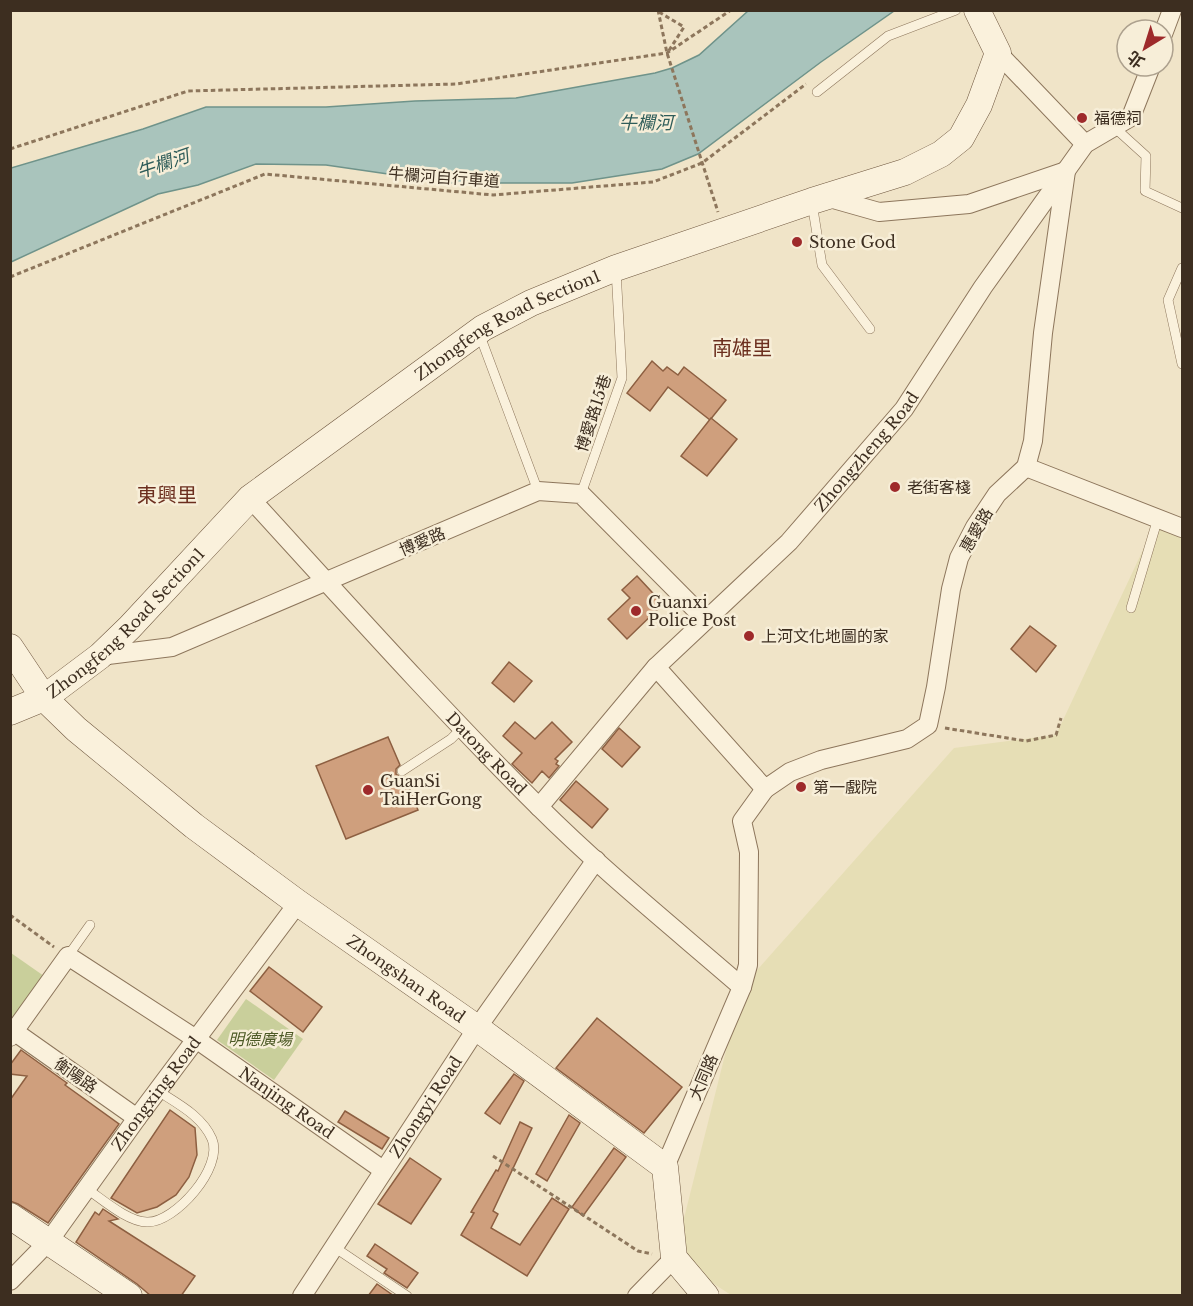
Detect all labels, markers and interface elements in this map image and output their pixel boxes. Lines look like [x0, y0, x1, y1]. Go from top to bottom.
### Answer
north arrow [1115, 18, 1175, 78]
text: 北 [1123, 47, 1148, 73]
place label: 福德祠 [1094, 108, 1142, 128]
marker: 福德祠 [1075, 111, 1089, 125]
water label: 牛欄河 [619, 112, 676, 134]
water label: 牛欄河 [134, 144, 195, 183]
street label: 牛欄河自行車道 [387, 163, 501, 191]
place label: Stone God [809, 232, 896, 252]
marker: Stone God [790, 235, 804, 249]
street label: Zhongfeng Road Section1 [411, 266, 603, 385]
district label: 南雄里 [712, 336, 772, 360]
street label: 博愛路15巷 [571, 372, 615, 454]
street label: Zhongzheng Road [810, 388, 923, 516]
place label: 老街客棧 [907, 477, 971, 497]
marker: 老街客棧 [888, 480, 902, 494]
district label: 東興里 [137, 483, 197, 507]
street label: 惠愛路 [955, 504, 997, 556]
street label: 博愛路 [396, 522, 448, 560]
street label: Zhongfeng Road Section1 [43, 543, 209, 702]
place label: Guanxi Police Post [648, 592, 736, 630]
marker: Guanxi Police Post [629, 604, 643, 618]
place label: 上河文化地圖的家 [761, 626, 889, 646]
marker: 上河文化地圖的家 [742, 629, 756, 643]
street label: Datong Road [442, 708, 531, 799]
place label: GuanSi TaiHerGong [380, 771, 482, 809]
place label: 第一戲院 [813, 777, 877, 797]
marker: 第一戲院 [794, 780, 808, 794]
marker: GuanSi TaiHerGong [361, 783, 375, 797]
street label: Zhongshan Road [343, 930, 469, 1027]
park label: 明德廣場 [228, 1029, 294, 1049]
street label: Zhongxing Road [107, 1032, 205, 1155]
street label: 大同路 [684, 1051, 722, 1103]
street label: Zhongyi Road [385, 1052, 466, 1161]
street label: 衡陽路 [51, 1053, 101, 1097]
street label: Nanjing Road [235, 1062, 338, 1143]

